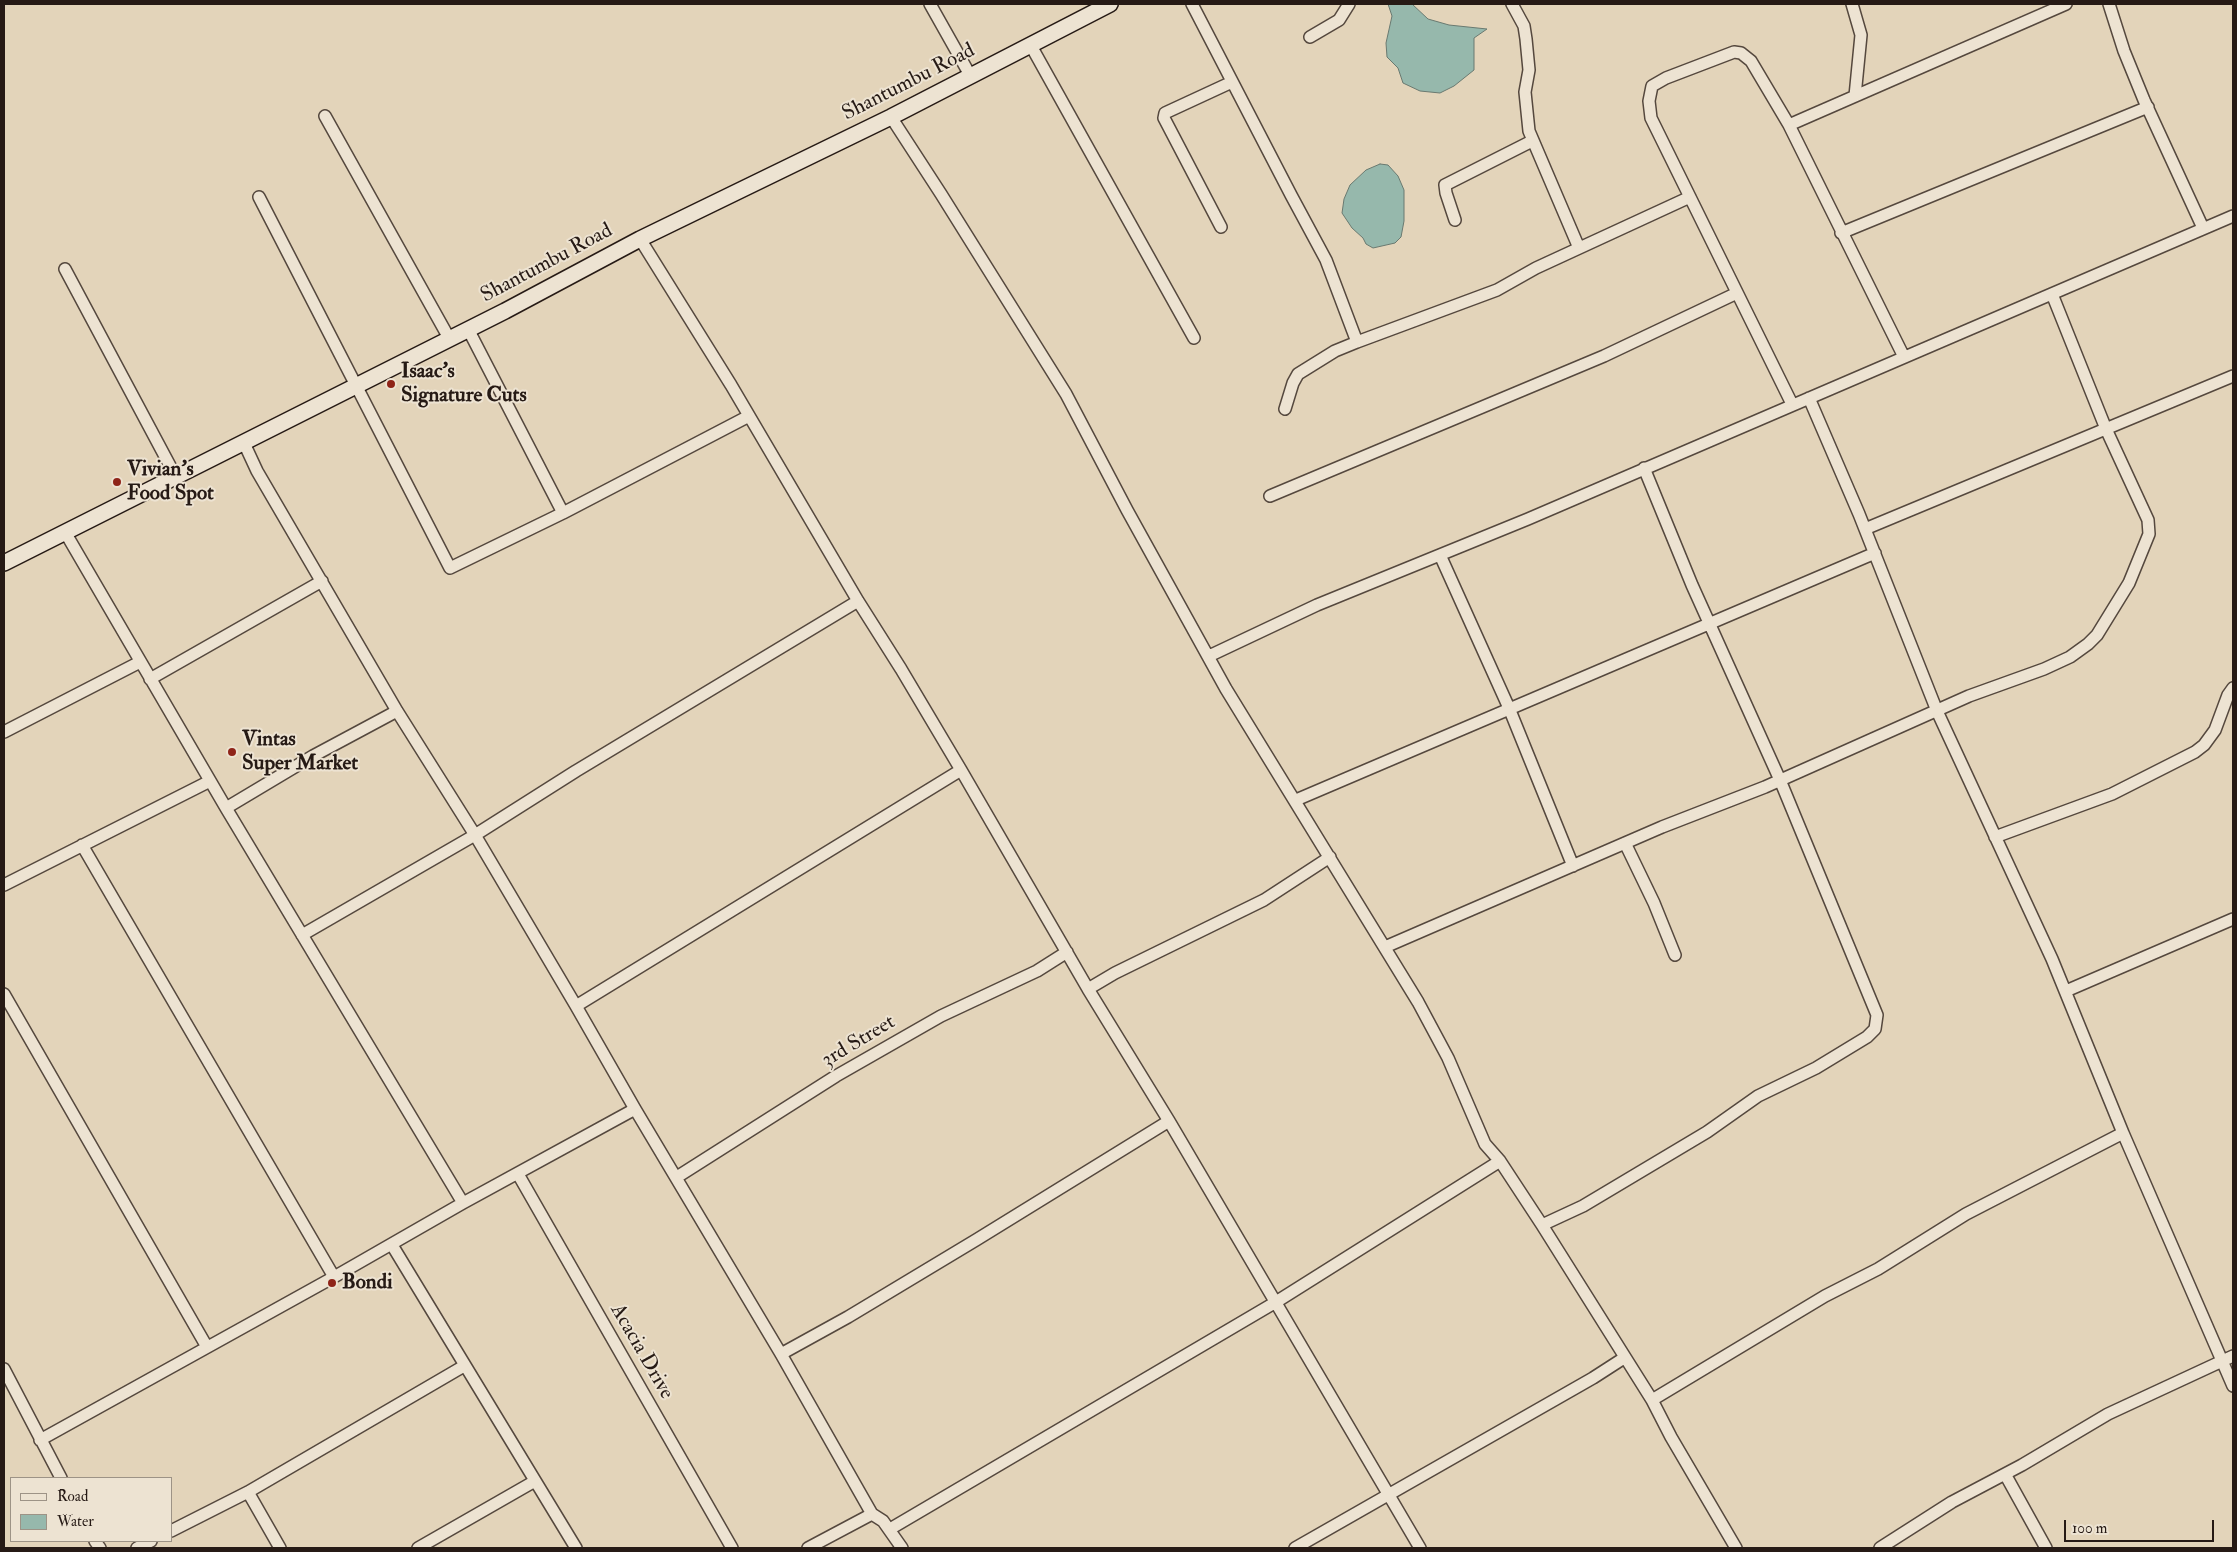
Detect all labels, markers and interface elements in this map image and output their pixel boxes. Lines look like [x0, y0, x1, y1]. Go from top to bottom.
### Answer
street label: Shantumbu Road [839, 39, 979, 127]
street label: Shantumbu Road [477, 219, 617, 309]
place label: Isaac's Signature Cuts [401, 359, 527, 409]
marker: Isaac's Signature Cuts [385, 378, 397, 390]
place label: Vivian’s Food Spot [127, 457, 214, 507]
marker: Vivian’s Food Spot [111, 476, 123, 488]
place label: Vintas Super Market [242, 727, 358, 777]
marker: Vintas Super Market [226, 746, 238, 758]
street label: 3rd Street [818, 1010, 900, 1074]
place label: Bondi [342, 1270, 393, 1296]
marker: Bondi [326, 1277, 338, 1289]
street label: Acacia Drive [604, 1300, 678, 1404]
legend [10, 1477, 172, 1542]
text: Road [57, 1487, 88, 1506]
scale bar [2067, 1510, 2217, 1542]
text: Water [57, 1512, 94, 1531]
text: 100 m [2072, 1519, 2107, 1538]

